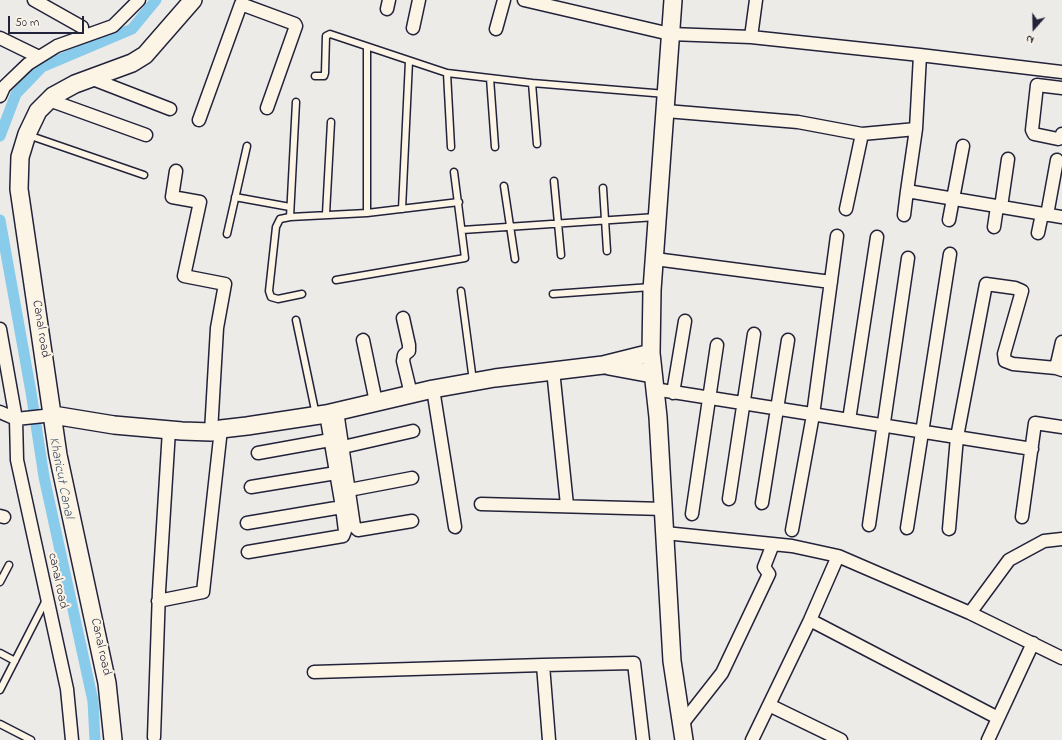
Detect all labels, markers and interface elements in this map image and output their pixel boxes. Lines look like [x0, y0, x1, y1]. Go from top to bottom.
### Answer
scale bar [10, 8, 86, 34]
north arrow [1014, 8, 1054, 48]
text: 50 m [15, 14, 39, 32]
text: N [1024, 30, 1036, 48]
street label: Canal road [28, 299, 52, 359]
water label: Kharicut Canal [44, 436, 76, 520]
street label: canal road [43, 552, 71, 610]
street label: Canal road [86, 617, 114, 677]

